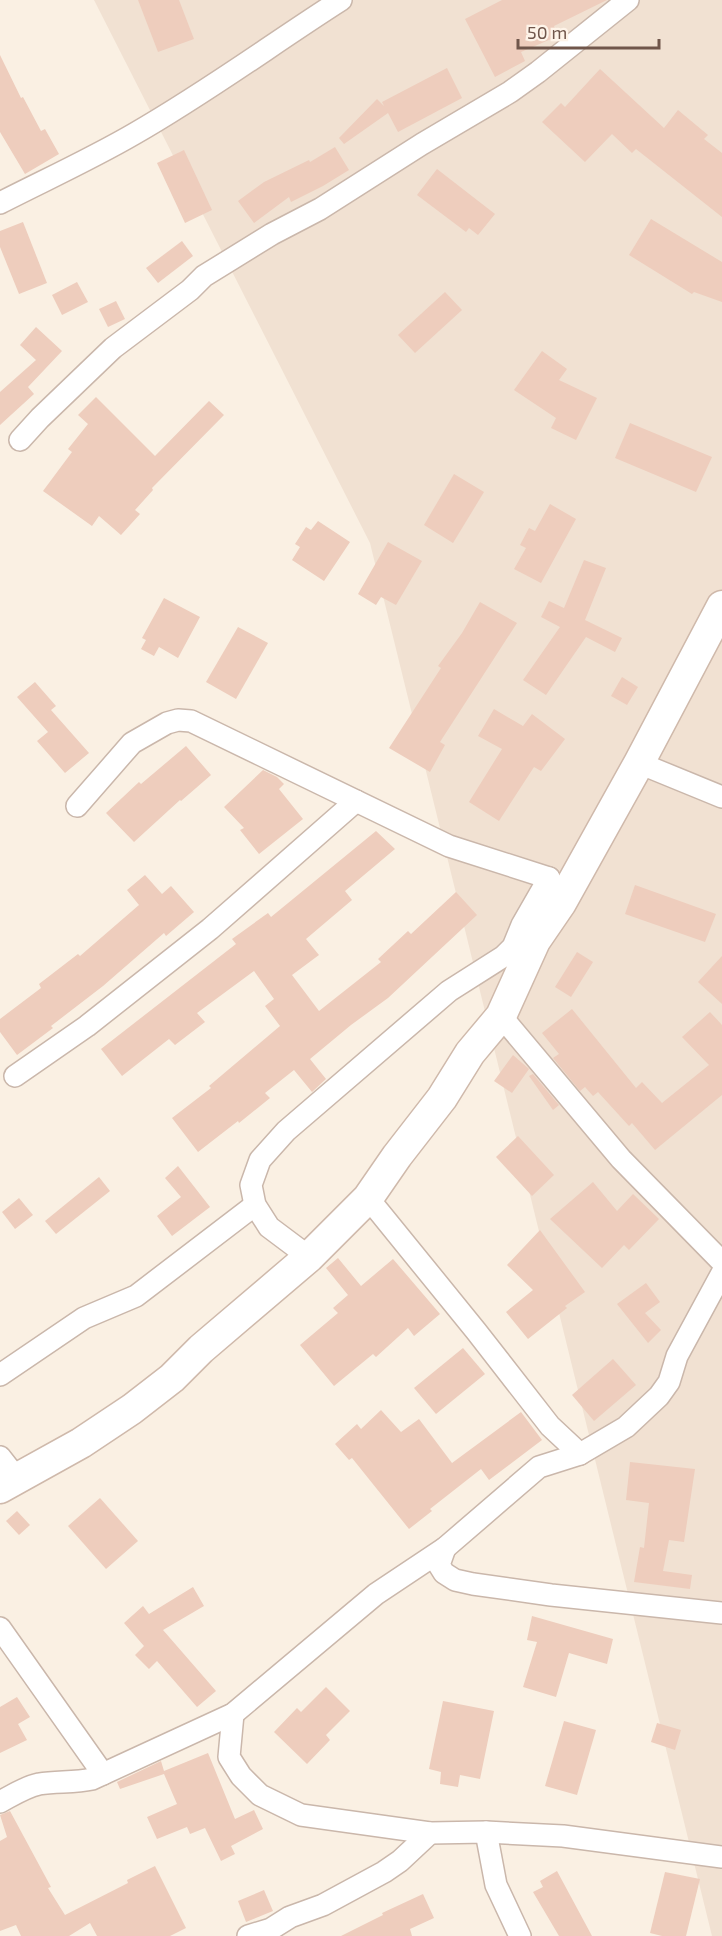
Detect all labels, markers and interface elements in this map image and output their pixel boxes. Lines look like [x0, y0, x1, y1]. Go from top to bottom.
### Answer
scale bar [518, 12, 659, 50]
text: 50 m [527, 21, 567, 43]

